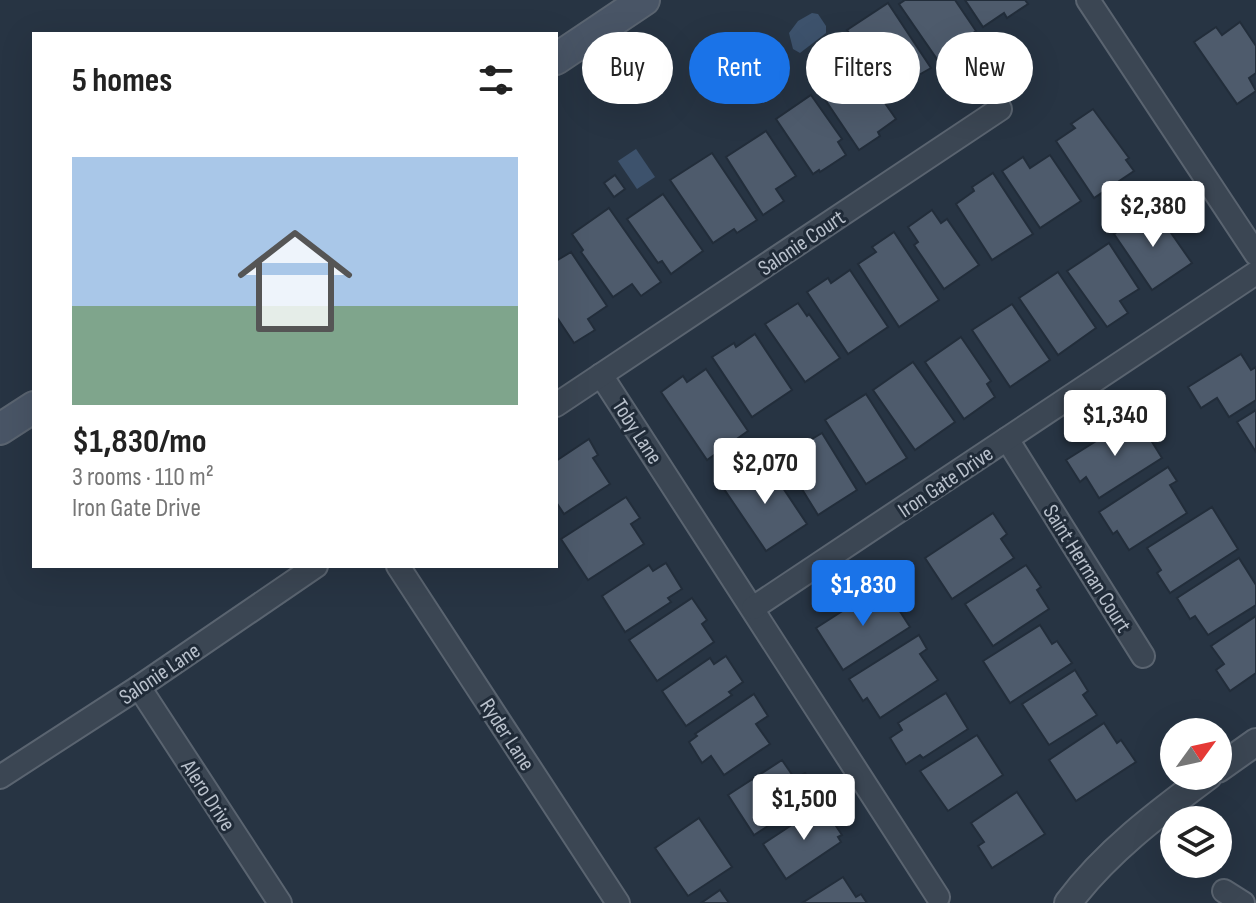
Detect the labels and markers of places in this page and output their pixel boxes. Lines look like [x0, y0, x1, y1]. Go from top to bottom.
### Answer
pin: $2,380 [1088, 181, 1218, 249]
pin: $1,340 [1050, 390, 1180, 458]
pin: $2,070 [700, 438, 830, 506]
pin: $1,830 [798, 560, 928, 628]
pin: $1,500 [739, 774, 869, 842]

